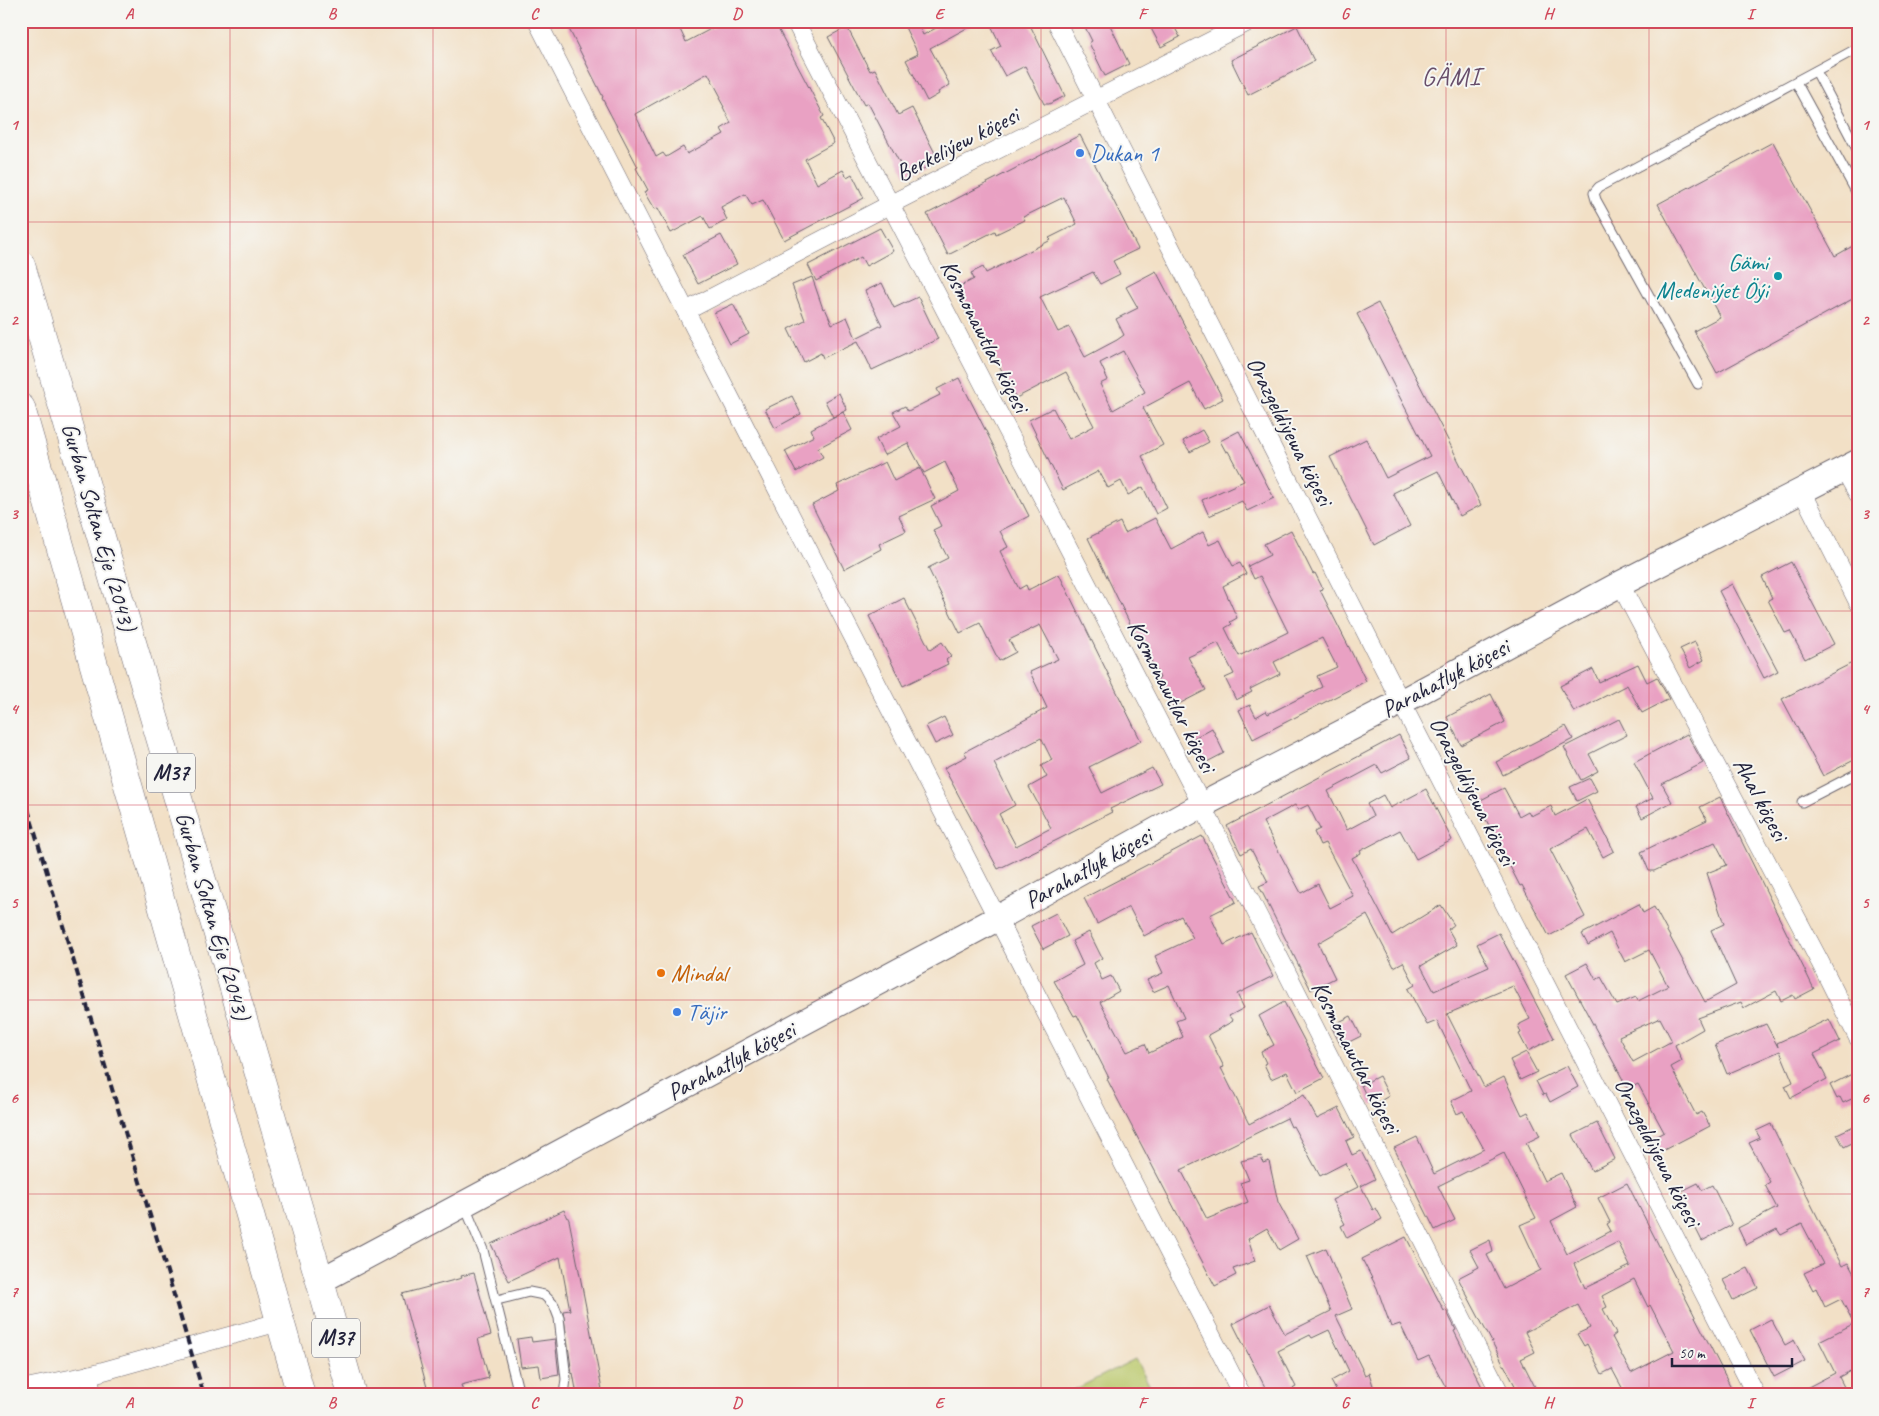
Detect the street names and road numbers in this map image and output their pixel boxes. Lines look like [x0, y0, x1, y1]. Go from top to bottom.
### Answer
street label: Berkeliýew köçesi [890, 99, 1026, 188]
street label: Kosmonawtlar köçesi [934, 255, 1037, 419]
street label: Orazgeldiýewa köçesi [1240, 352, 1341, 513]
street label: Gurban Soltan Eje (2043) [55, 419, 143, 636]
street label: Kosmonawtlar köçesi [1121, 615, 1224, 779]
street label: Parahatlyk köçesi [1376, 631, 1516, 724]
street label: Orazgeldiýewa köçesi [1423, 712, 1524, 873]
street label: Ahal köçesi [1727, 752, 1796, 848]
road number: M37 [147, 754, 195, 792]
street label: Gurban Soltan Eje (2043) [169, 808, 257, 1025]
street label: Parahatlyk köçesi [1019, 820, 1159, 915]
street label: Kosmonawtlar köçesi [1305, 976, 1408, 1140]
street label: Parahatlyk köçesi [662, 1014, 802, 1107]
street label: Orazgeldiýewa köçesi [1608, 1073, 1709, 1234]
road number: M37 [312, 1319, 360, 1358]

